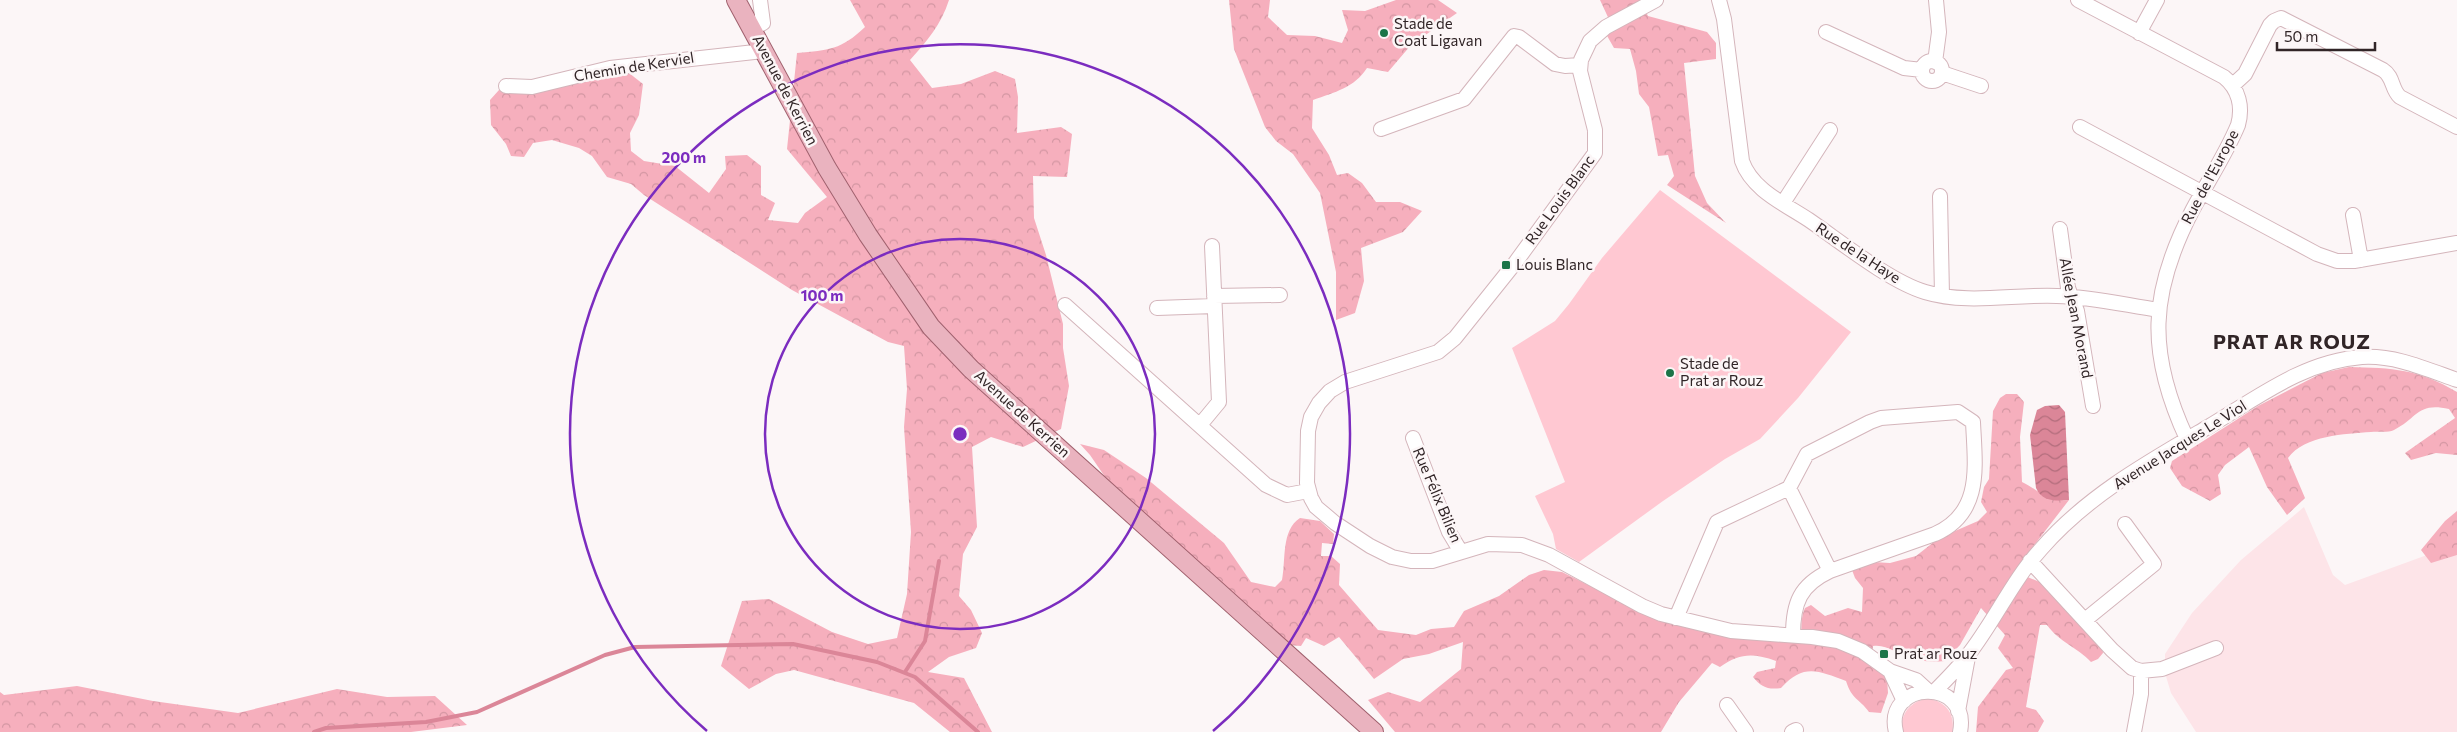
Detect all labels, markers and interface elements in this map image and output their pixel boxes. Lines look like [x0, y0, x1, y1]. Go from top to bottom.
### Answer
place label: Stade de Coat Ligavan [1394, 14, 1482, 49]
scale bar [2277, 20, 2374, 52]
marker: Stade de Coat Ligavan [1378, 27, 1390, 39]
text: 50 m [2284, 27, 2318, 45]
street label: Avenue de Kerrien [749, 31, 822, 148]
street label: Chemin de Kerviel [573, 48, 695, 84]
street label: Rue de l'Europe [2177, 126, 2242, 227]
text: 200 m [662, 148, 706, 166]
street label: Rue Louis Blanc [1521, 151, 1598, 248]
street label: Rue de la Haye [1813, 218, 1904, 286]
place label: Louis Blanc [1516, 255, 1593, 273]
street label: Allée Jean Morand [2056, 256, 2098, 380]
marker: Louis Blanc [1500, 259, 1512, 271]
text: 100 m [801, 286, 843, 304]
district label: PRAT AR ROUZ [2213, 329, 2371, 353]
place label: Stade de Prat ar Rouz [1680, 354, 1763, 389]
street label: Avenue de Kerrien [971, 366, 1074, 461]
marker: Stade de Prat ar Rouz [1664, 367, 1676, 379]
street label: Avenue Jacques Le Viol [2110, 396, 2249, 492]
centre of rings [951, 425, 969, 443]
street label: Rue Félix Bilien [1410, 444, 1466, 545]
place label: Prat ar Rouz [1894, 644, 1977, 662]
marker: Prat ar Rouz [1878, 648, 1890, 660]

